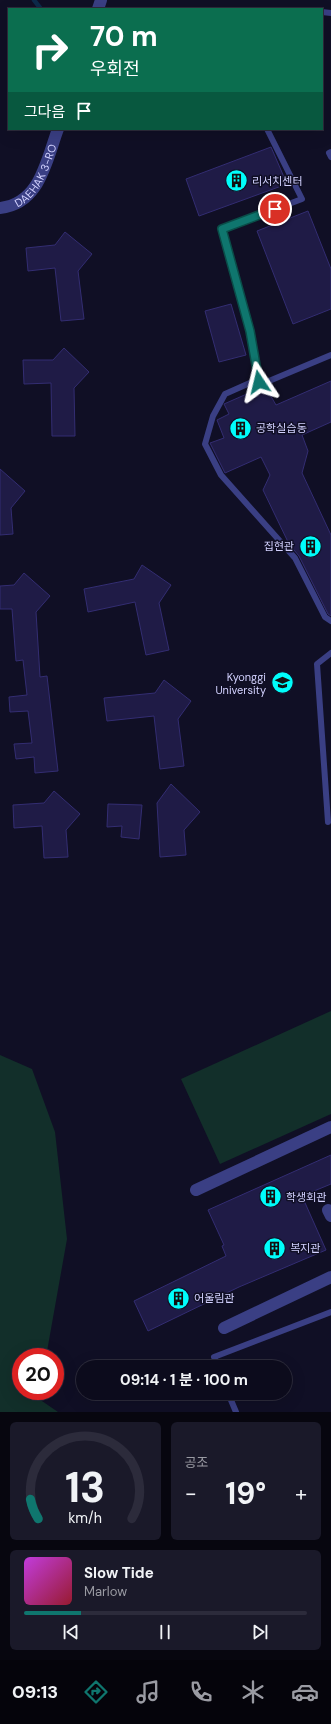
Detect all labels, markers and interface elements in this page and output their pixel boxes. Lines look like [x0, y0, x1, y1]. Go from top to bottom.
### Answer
text: 70 m [90, 18, 158, 55]
icon: right [24, 24, 76, 76]
text: 우회전 [90, 57, 140, 81]
icon: arrive [73, 100, 95, 122]
text: 그다음 [24, 102, 65, 122]
street label: DAEHAK 3-RO [12, 142, 59, 210]
building icon: 리서치센터 [223, 168, 249, 194]
place label: 리서치센터 [252, 174, 303, 188]
pin [258, 192, 292, 226]
icon: arrive [264, 198, 286, 220]
position arrow [238, 361, 280, 403]
building icon: 공학실습동 [228, 415, 254, 441]
place label: 공학실습동 [256, 421, 307, 435]
building icon: 집현관 [297, 533, 323, 559]
place label: 집현관 [264, 539, 294, 553]
place label: Kyonggi University [215, 670, 266, 697]
school or university icon: Kyonggi University [269, 670, 295, 696]
building icon: 학생회관 [257, 1184, 283, 1210]
place label: 학생회관 [286, 1190, 326, 1204]
building icon: 복지관 [261, 1235, 287, 1261]
place label: 복지관 [290, 1241, 320, 1255]
building icon: 어울림관 [165, 1285, 191, 1311]
place label: 어울림관 [194, 1291, 234, 1305]
speed limit sign: 20 [12, 1348, 64, 1400]
text: 09:14 · 1 분 · 100 m [120, 1370, 248, 1390]
text: 공조 [185, 1454, 208, 1471]
text: 13 [65, 1461, 105, 1515]
text: 19° [225, 1474, 266, 1513]
text: − [185, 1479, 197, 1508]
text: + [295, 1479, 307, 1508]
text: km/h [68, 1509, 102, 1527]
text: Slow Tide [84, 1563, 154, 1583]
text: Marlow [84, 1583, 127, 1600]
icon: previous [60, 1621, 82, 1643]
icon: pause [154, 1621, 176, 1643]
icon: next [249, 1621, 271, 1643]
icon: directions [82, 1678, 110, 1706]
icon: music [134, 1678, 162, 1706]
icon: phone [187, 1678, 215, 1706]
icon: climate [239, 1678, 267, 1706]
icon: car [291, 1678, 319, 1706]
text: 09:13 [12, 1680, 58, 1704]

